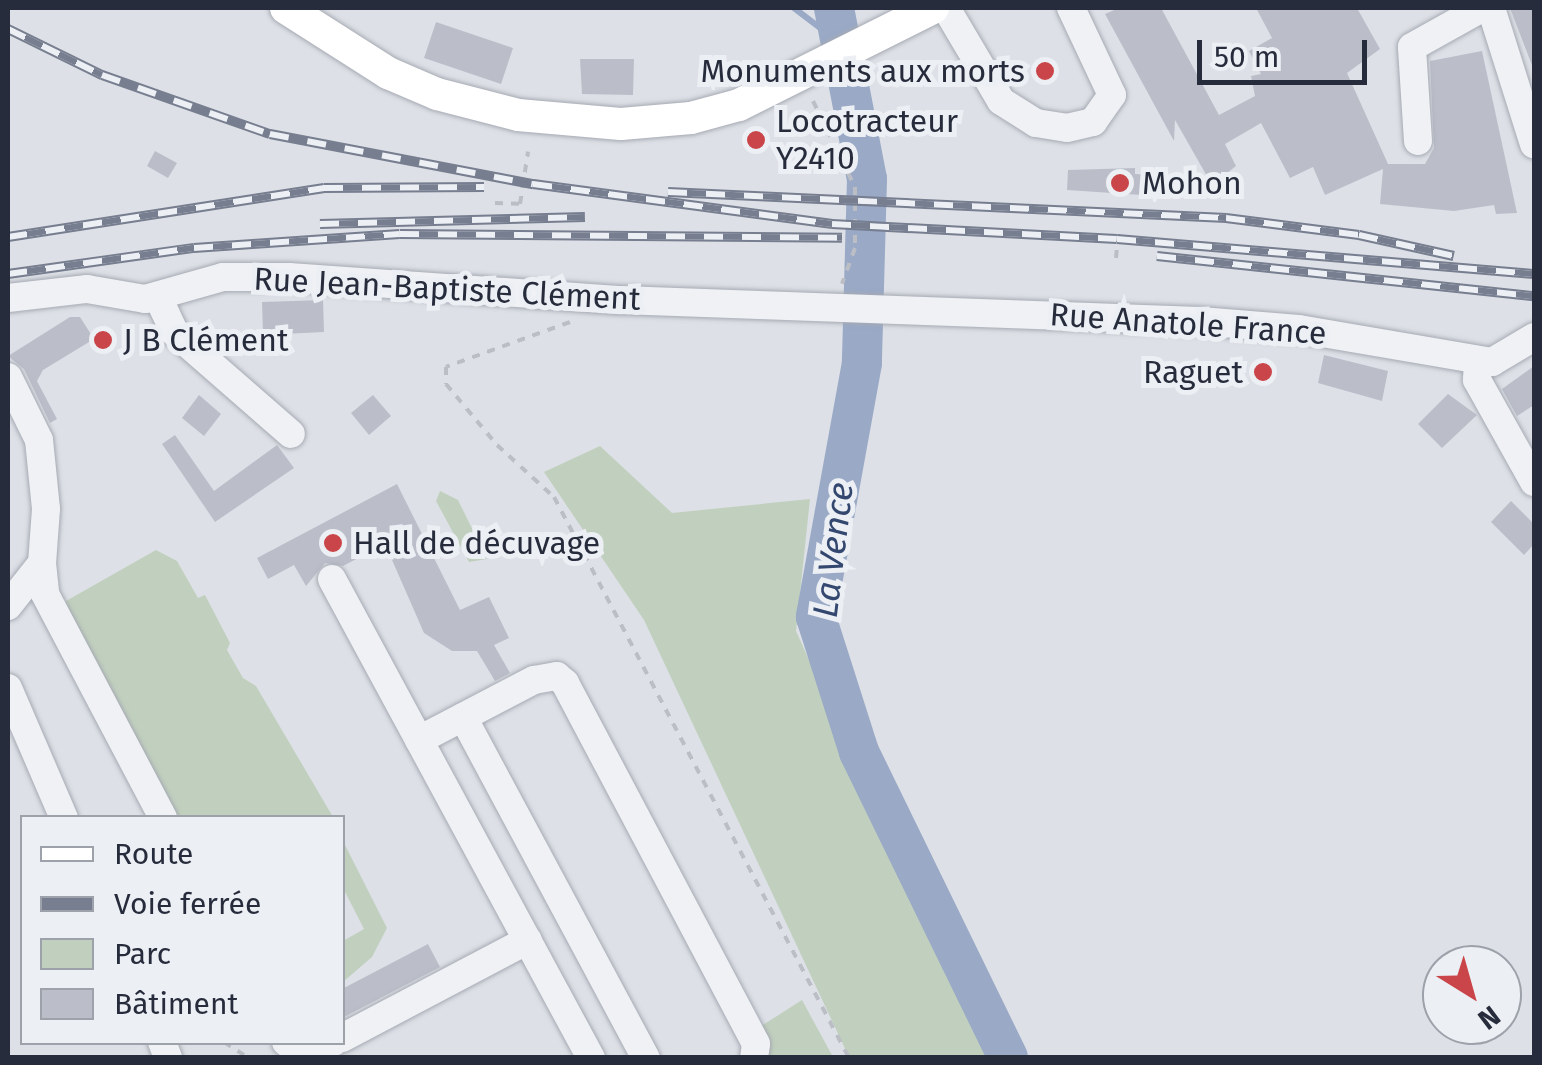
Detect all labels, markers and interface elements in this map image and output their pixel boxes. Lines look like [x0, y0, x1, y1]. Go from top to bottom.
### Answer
scale bar [1202, 20, 1372, 82]
text: 50 m [1214, 39, 1279, 75]
place label: Monuments aux morts [700, 52, 1025, 90]
marker: Monuments aux morts [1034, 60, 1056, 82]
place label: Locotracteur Y2410 [776, 103, 958, 178]
marker: Locotracteur Y2410 [745, 129, 767, 151]
place label: Mohon [1142, 164, 1242, 202]
marker: Mohon [1107, 170, 1133, 196]
street label: Rue Jean-Baptiste Clément [252, 260, 642, 318]
street label: Rue Anatole France [1048, 295, 1328, 353]
place label: J B Clément [123, 321, 289, 359]
marker: J B Clément [92, 329, 114, 351]
place label: Raguet [1143, 353, 1243, 391]
marker: Raguet [1252, 361, 1274, 383]
water label: La Vence [804, 480, 862, 620]
place label: Hall de décuvage [353, 524, 600, 562]
marker: Hall de décuvage [322, 532, 344, 554]
legend [20, 815, 345, 1045]
text: Route [114, 836, 193, 872]
text: Voie ferrée [114, 886, 261, 922]
text: Parc [114, 936, 171, 972]
north arrow [1422, 945, 1522, 1045]
text: Bâtiment [114, 986, 238, 1022]
text: N [1472, 999, 1507, 1037]

